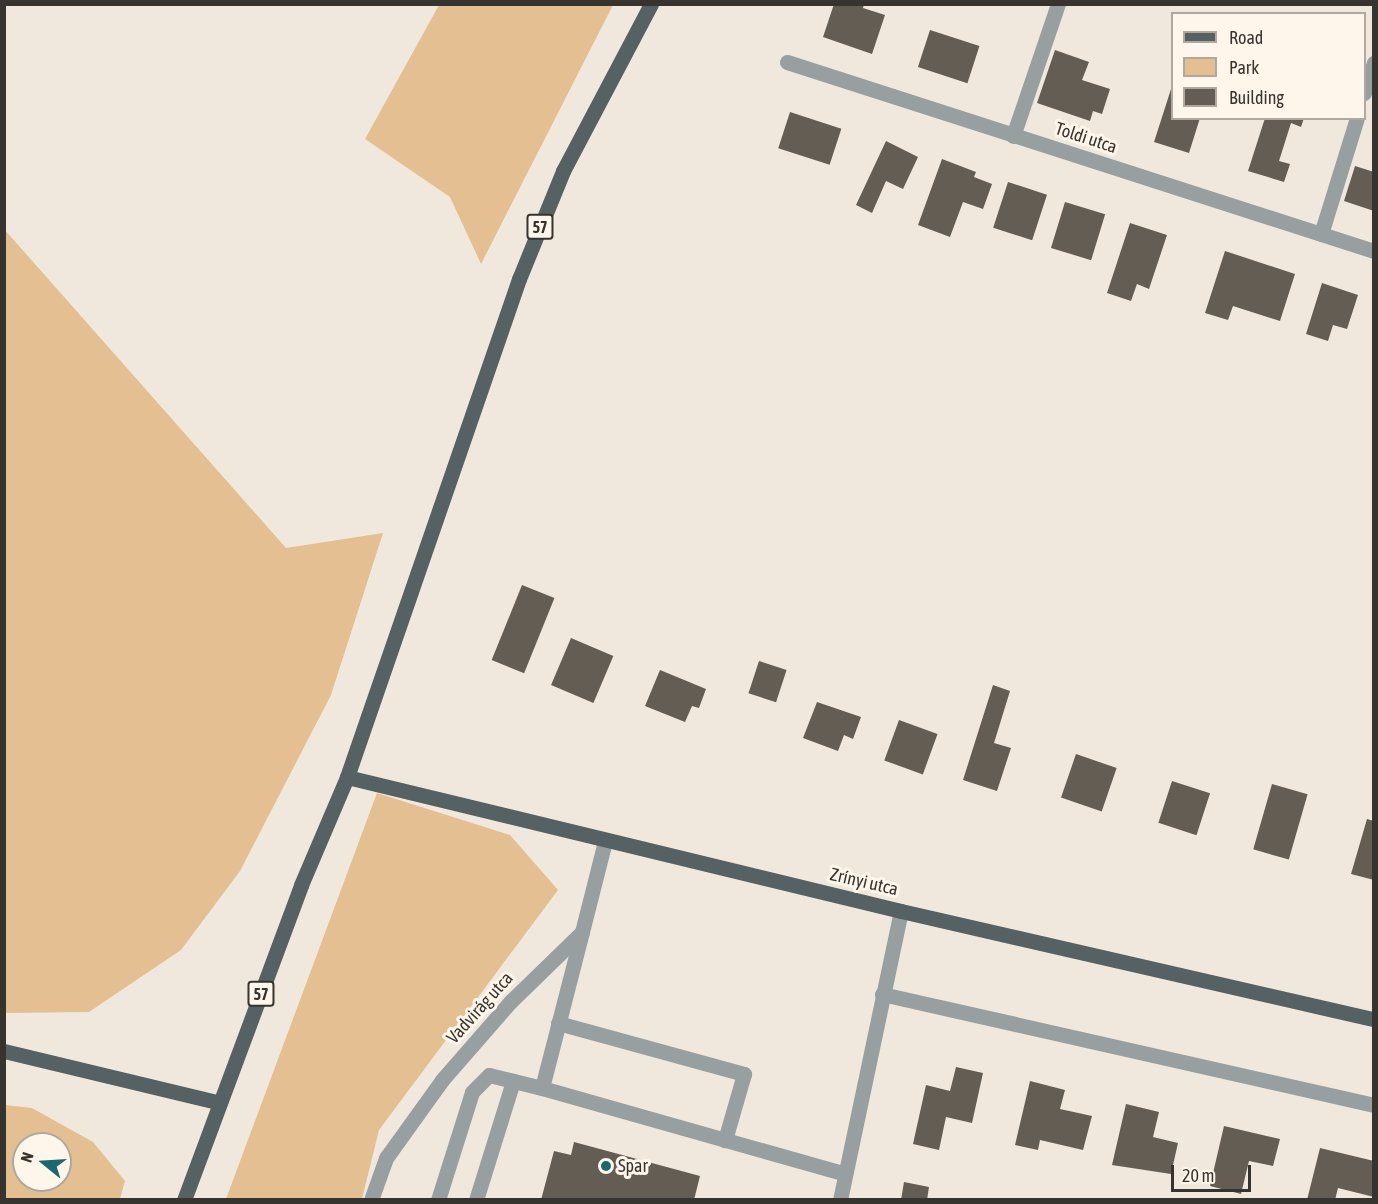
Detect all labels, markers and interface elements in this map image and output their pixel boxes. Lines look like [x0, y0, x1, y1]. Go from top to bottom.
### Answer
legend [1171, 12, 1366, 120]
text: Road [1229, 27, 1263, 48]
text: Park [1229, 57, 1259, 78]
text: Building [1229, 87, 1284, 108]
street label: Toldi utca [1052, 118, 1120, 158]
road number: 57 [525, 214, 555, 240]
street label: Zrínyi utca [828, 864, 900, 900]
street label: Vadvirág utca [442, 968, 518, 1048]
road number: 57 [246, 981, 276, 1007]
north arrow [12, 1132, 72, 1192]
text: N [17, 1150, 37, 1164]
scale bar [1174, 1153, 1254, 1191]
place label: Spar [618, 1155, 648, 1177]
marker: Spar [599, 1159, 613, 1173]
text: 20 m [1182, 1165, 1214, 1186]

